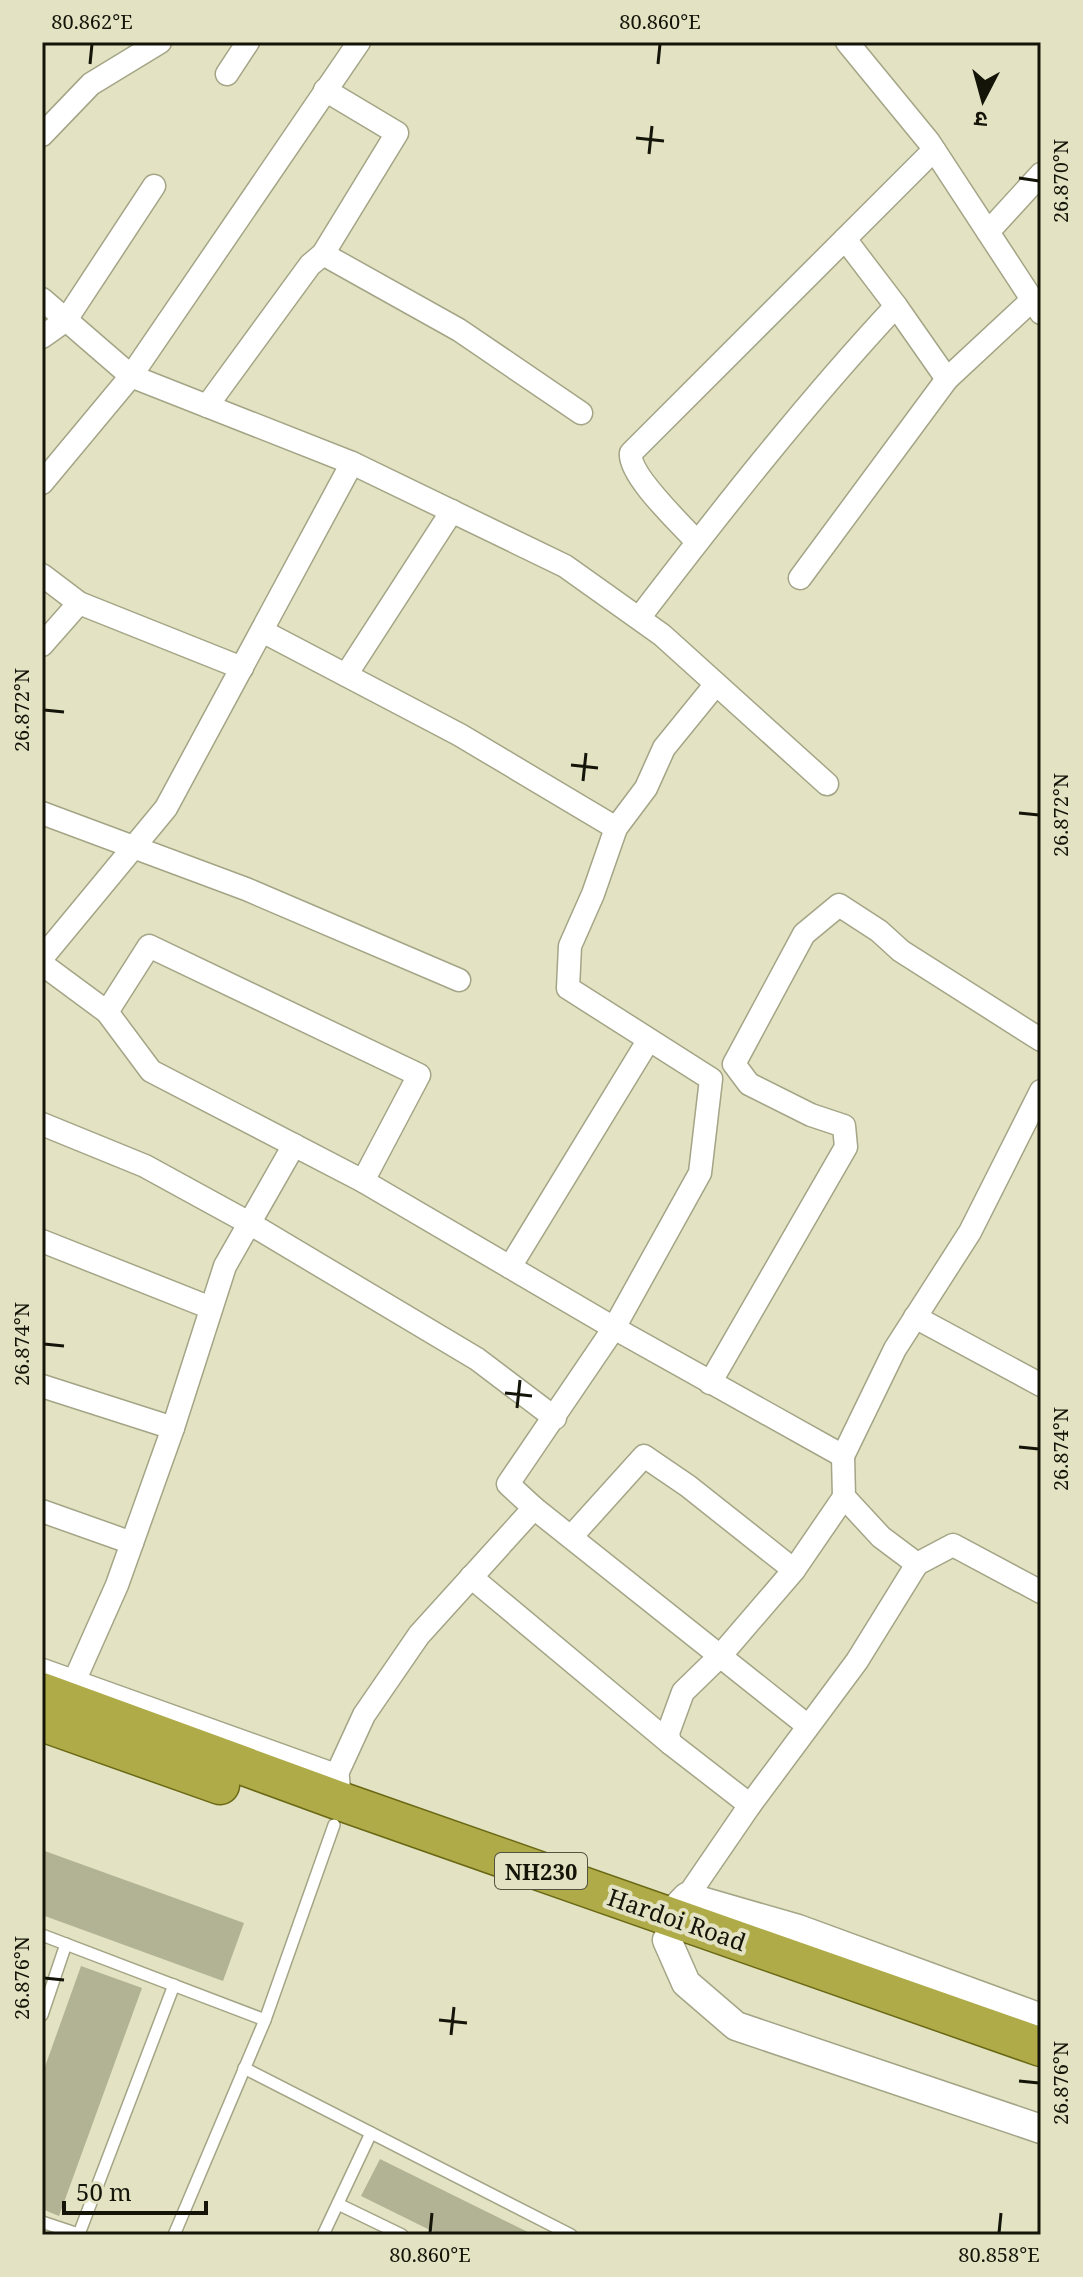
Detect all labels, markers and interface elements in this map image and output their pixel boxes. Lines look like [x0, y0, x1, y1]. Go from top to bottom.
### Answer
text: 80.862°E [51, 8, 133, 35]
text: 80.860°E [619, 8, 701, 35]
north arrow [943, 60, 1023, 140]
text: उ [972, 105, 989, 136]
text: 26.870°N [1047, 139, 1074, 223]
text: 26.872°N [8, 668, 35, 752]
text: 26.872°N [1047, 773, 1074, 857]
text: 26.874°N [8, 1302, 35, 1386]
text: 26.874°N [1047, 1407, 1074, 1491]
road number: NH230 [495, 1853, 587, 1889]
street label: Hardoi Road [603, 1880, 751, 1958]
text: 26.876°N [8, 1936, 35, 2020]
text: 26.876°N [1047, 2041, 1074, 2125]
scale bar [64, 2165, 206, 2215]
text: 50 m [76, 2175, 132, 2208]
text: 80.860°E [389, 2241, 471, 2268]
text: 80.858°E [958, 2241, 1040, 2268]

